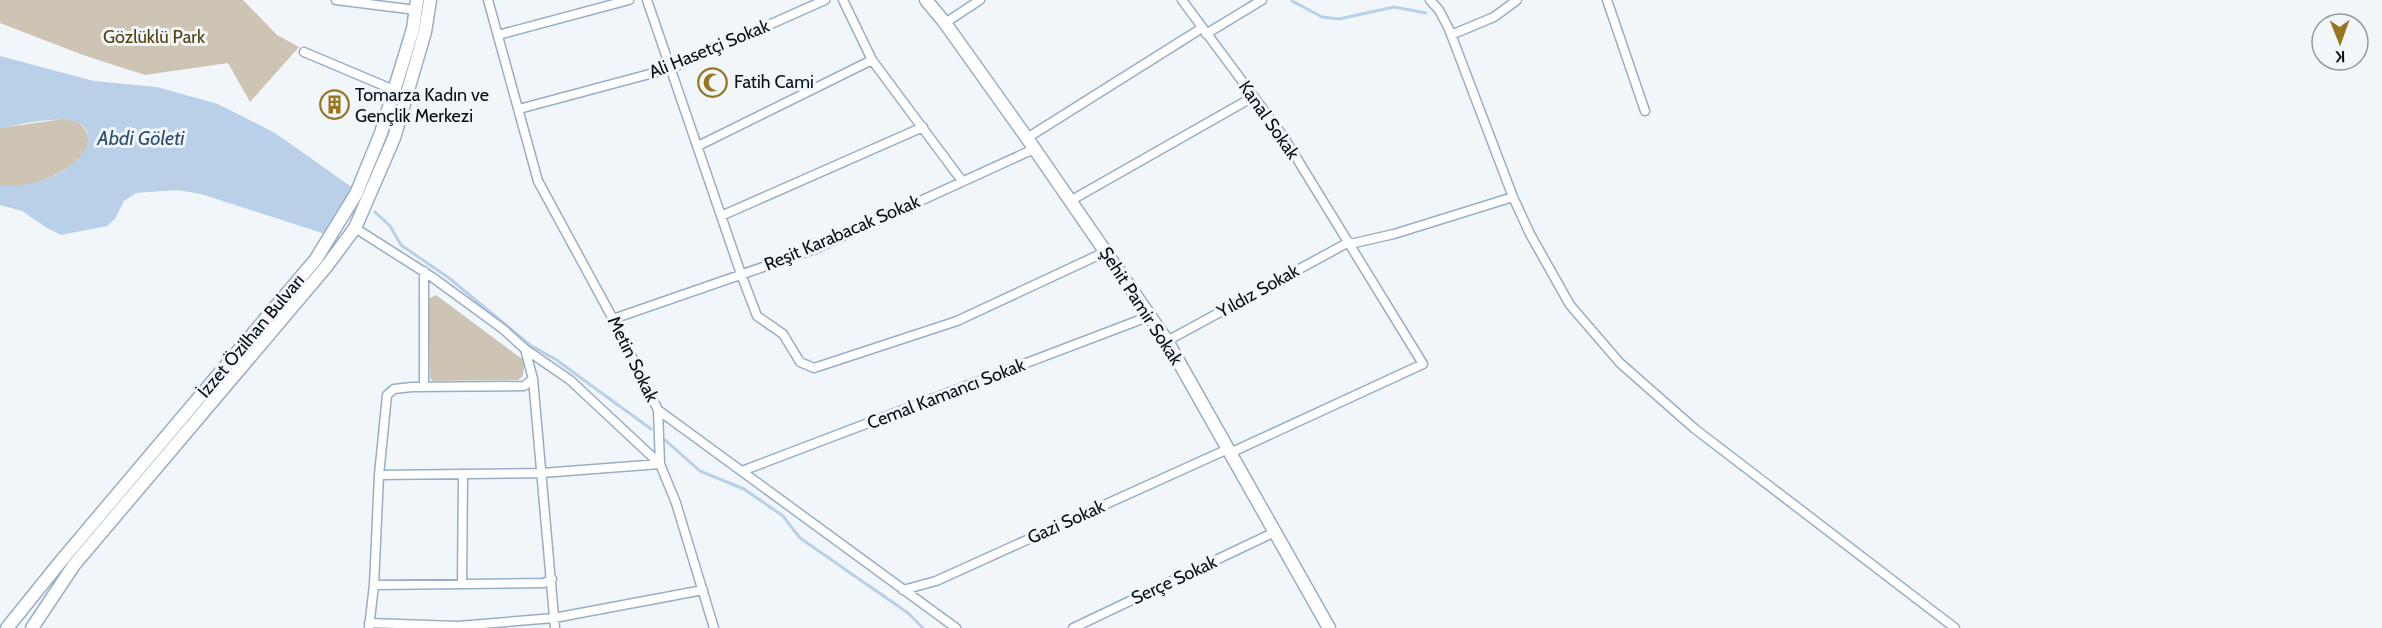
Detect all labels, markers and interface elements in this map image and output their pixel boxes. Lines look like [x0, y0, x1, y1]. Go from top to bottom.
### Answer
north arrow [2310, 12, 2370, 72]
street label: Ali Hasetçi Sokak [646, 14, 773, 83]
park label: Gözlüklü Park [103, 26, 206, 48]
text: K [2335, 47, 2345, 66]
mosque icon: Fatih Cami [697, 66, 729, 98]
place label: Fatih Cami [734, 71, 814, 93]
street label: Kanal Sokak [1234, 76, 1305, 164]
place label: Tomarza Kadın ve Gençlik Merkezi [355, 84, 489, 127]
building icon: Tomarza Kadın ve Gençlik Merkezi [318, 89, 350, 121]
water label: Abdi Göleti [96, 126, 185, 150]
street label: Reşit Karabacak Sokak [761, 190, 924, 276]
street label: Şehit Pamir Sokak [1095, 243, 1188, 370]
street label: Yıldız Sokak [1212, 259, 1304, 323]
street label: İzzet Özilhan Bulvarı [193, 270, 309, 402]
street label: Metin Sokak [603, 313, 664, 406]
street label: Cemal Kamancı Sokak [864, 353, 1029, 434]
street label: Gazi Sokak [1024, 495, 1109, 549]
street label: Serçe Sokak [1128, 550, 1221, 609]

